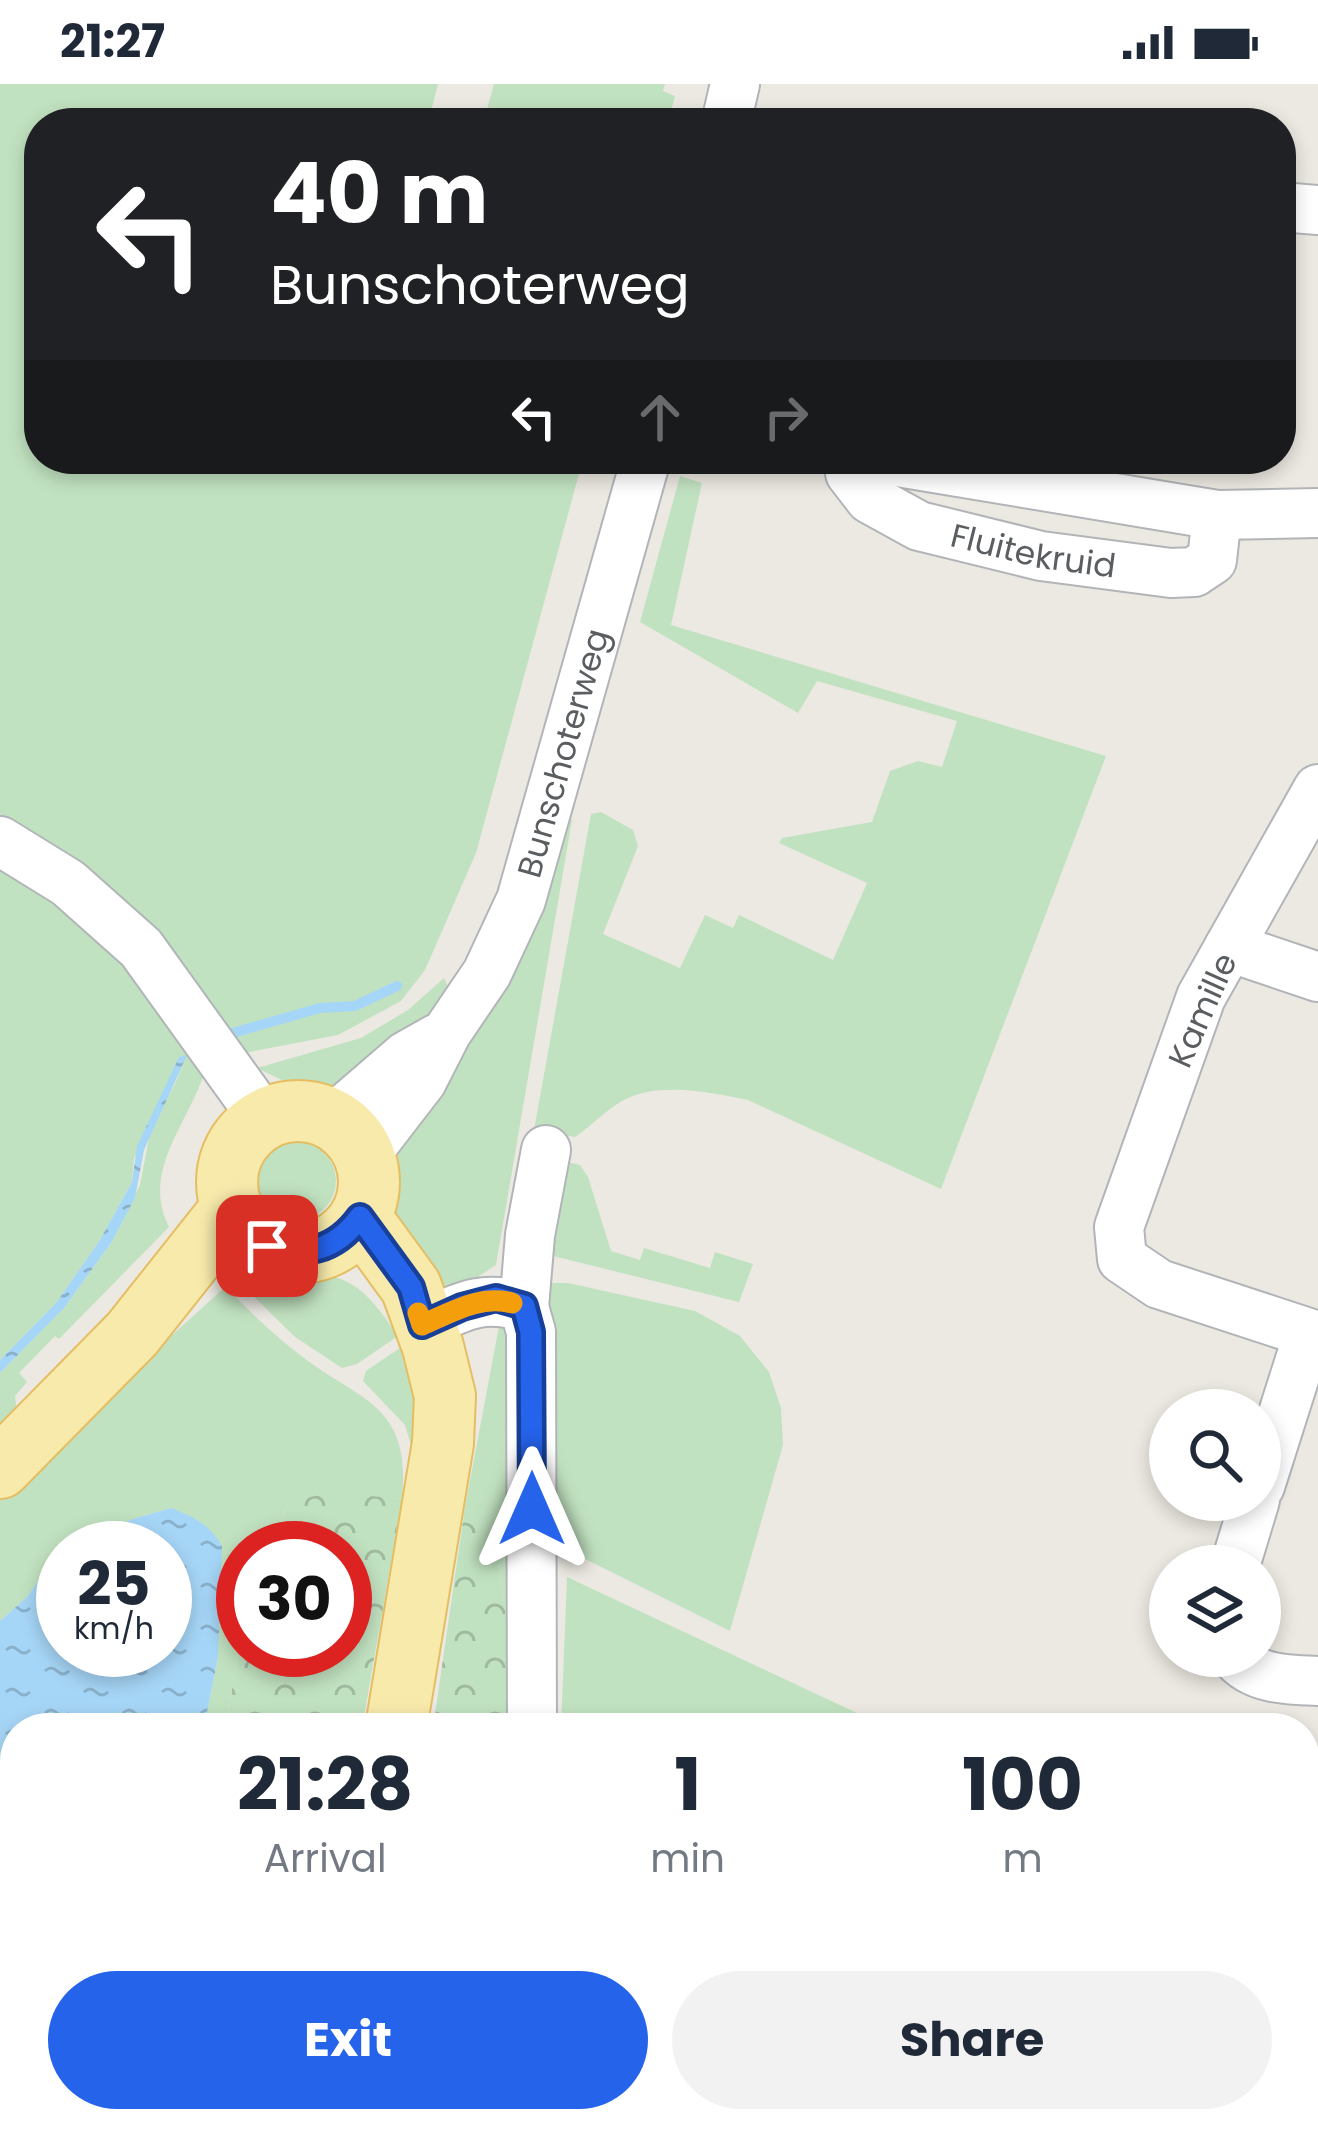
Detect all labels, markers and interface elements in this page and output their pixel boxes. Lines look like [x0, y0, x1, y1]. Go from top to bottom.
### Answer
text: 21:27 [60, 10, 165, 73]
text: 40 m [270, 135, 488, 252]
icon: left [72, 156, 228, 312]
text: Bunschoterweg [270, 247, 690, 323]
icon: left [501, 384, 567, 450]
icon: ahead [627, 384, 693, 450]
icon: right [753, 384, 819, 450]
street label: Fluitekruid [946, 512, 1119, 590]
street label: Bunschoterweg [506, 623, 621, 883]
street label: Kamille [1156, 945, 1249, 1075]
pin [216, 1195, 318, 1297]
icon: arrive [234, 1213, 300, 1279]
map controls [1149, 1389, 1281, 1677]
button: search [1149, 1389, 1281, 1521]
position arrow [469, 1446, 595, 1572]
speed limit sign: 30 [216, 1521, 372, 1677]
text: 25 [77, 1542, 151, 1626]
button: layers [1149, 1545, 1281, 1677]
text: km/h [74, 1607, 154, 1650]
text: 21:28 [237, 1734, 413, 1835]
text: 1 [674, 1734, 701, 1835]
text: 100 [962, 1734, 1083, 1835]
text: Arrival [264, 1831, 387, 1886]
text: min [650, 1831, 725, 1886]
text: m [1002, 1831, 1043, 1886]
button: Exit [48, 1971, 648, 2109]
button: Share [672, 1971, 1272, 2109]

